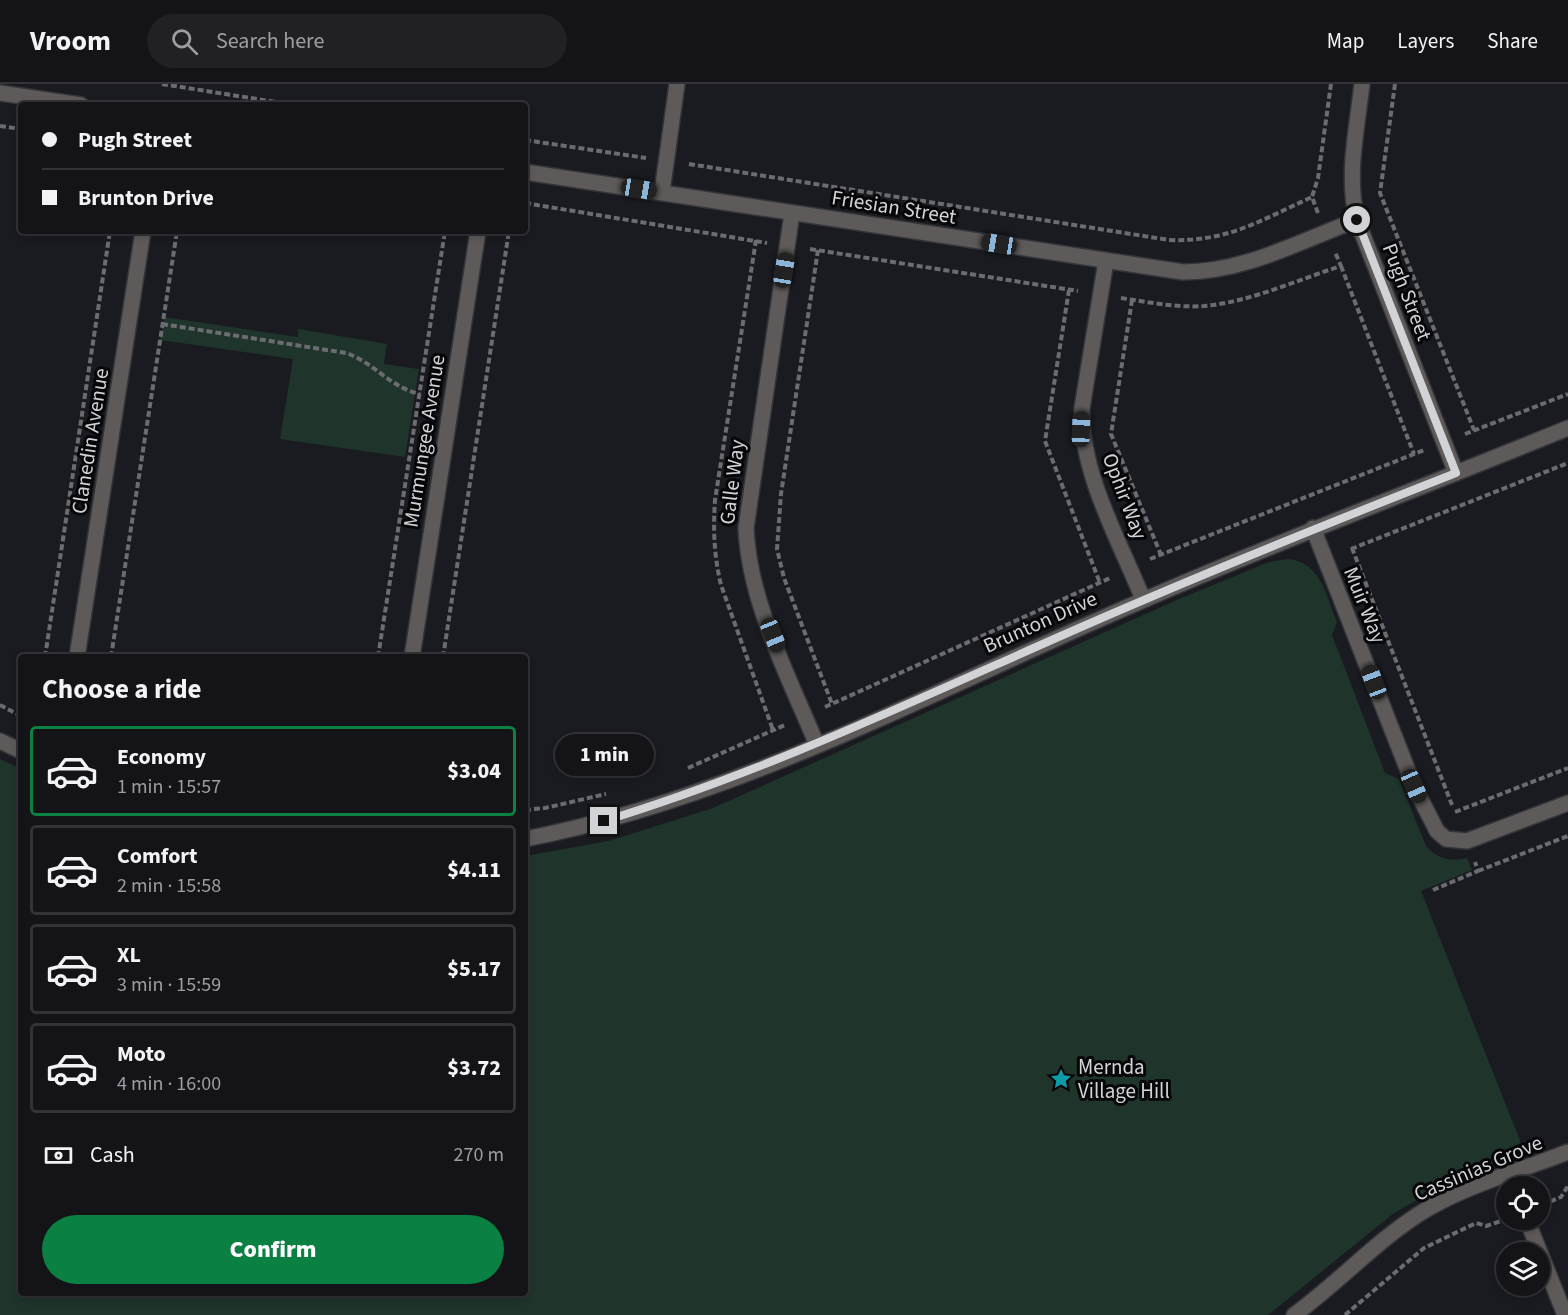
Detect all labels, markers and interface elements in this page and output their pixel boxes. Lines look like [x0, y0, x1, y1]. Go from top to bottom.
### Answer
search box [147, 14, 567, 68]
text: Vroom [30, 21, 111, 61]
icon: search [168, 25, 201, 58]
text: Search here [216, 25, 324, 57]
text: Map [1327, 26, 1364, 56]
text: Layers [1397, 26, 1454, 56]
text: Share [1487, 26, 1538, 56]
text: Pugh Street [78, 124, 192, 156]
car [620, 177, 658, 201]
text: Brunton Drive [78, 182, 214, 214]
street label: Friesian Street [830, 182, 958, 232]
route start [1343, 206, 1370, 233]
car [980, 232, 1018, 256]
street label: Pugh Street [1375, 239, 1439, 345]
car [772, 251, 796, 289]
street label: Murmungee Avenue [396, 353, 452, 529]
street label: Clanedin Avenue [64, 366, 116, 516]
car [1071, 411, 1091, 447]
street label: Galle Way [712, 438, 752, 526]
street label: Ophir Way [1095, 449, 1155, 544]
street label: Muir Way [1336, 562, 1394, 648]
street label: Brunton Drive [978, 583, 1102, 661]
car [758, 615, 788, 655]
car [1359, 662, 1389, 702]
text: Choose a ride [42, 670, 202, 709]
callout: 1 min [554, 734, 654, 776]
text: Economy [117, 741, 206, 773]
text: 1 min [580, 741, 629, 769]
icon: car [45, 744, 99, 798]
text: $3.04 [447, 755, 501, 787]
car [1398, 766, 1430, 806]
text: 1 min · 15:57 [117, 773, 221, 801]
route end [590, 807, 617, 834]
text: Comfort [117, 840, 198, 872]
icon: car [45, 843, 99, 897]
text: $4.11 [447, 854, 501, 886]
text: 2 min · 15:58 [117, 872, 221, 900]
text: XL [117, 939, 141, 971]
icon: car [45, 942, 99, 996]
text: $5.17 [447, 953, 501, 985]
text: 3 min · 15:59 [117, 971, 221, 999]
text: Moto [117, 1038, 166, 1070]
icon: car [45, 1041, 99, 1095]
text: $3.72 [447, 1052, 501, 1084]
place label: Mernda Village Hill [1078, 1052, 1170, 1106]
place icon: Mernda Village Hill [1049, 1067, 1073, 1091]
text: 4 min · 16:00 [117, 1070, 221, 1098]
street label: Cassinias Grove [1409, 1127, 1547, 1209]
icon: cash [42, 1139, 75, 1172]
text: Cash [90, 1139, 135, 1171]
text: 270 m [454, 1141, 504, 1169]
map controls [1496, 1176, 1550, 1296]
button: locate [1496, 1176, 1550, 1230]
button: Confirm [42, 1215, 504, 1284]
button: layers [1496, 1242, 1550, 1296]

